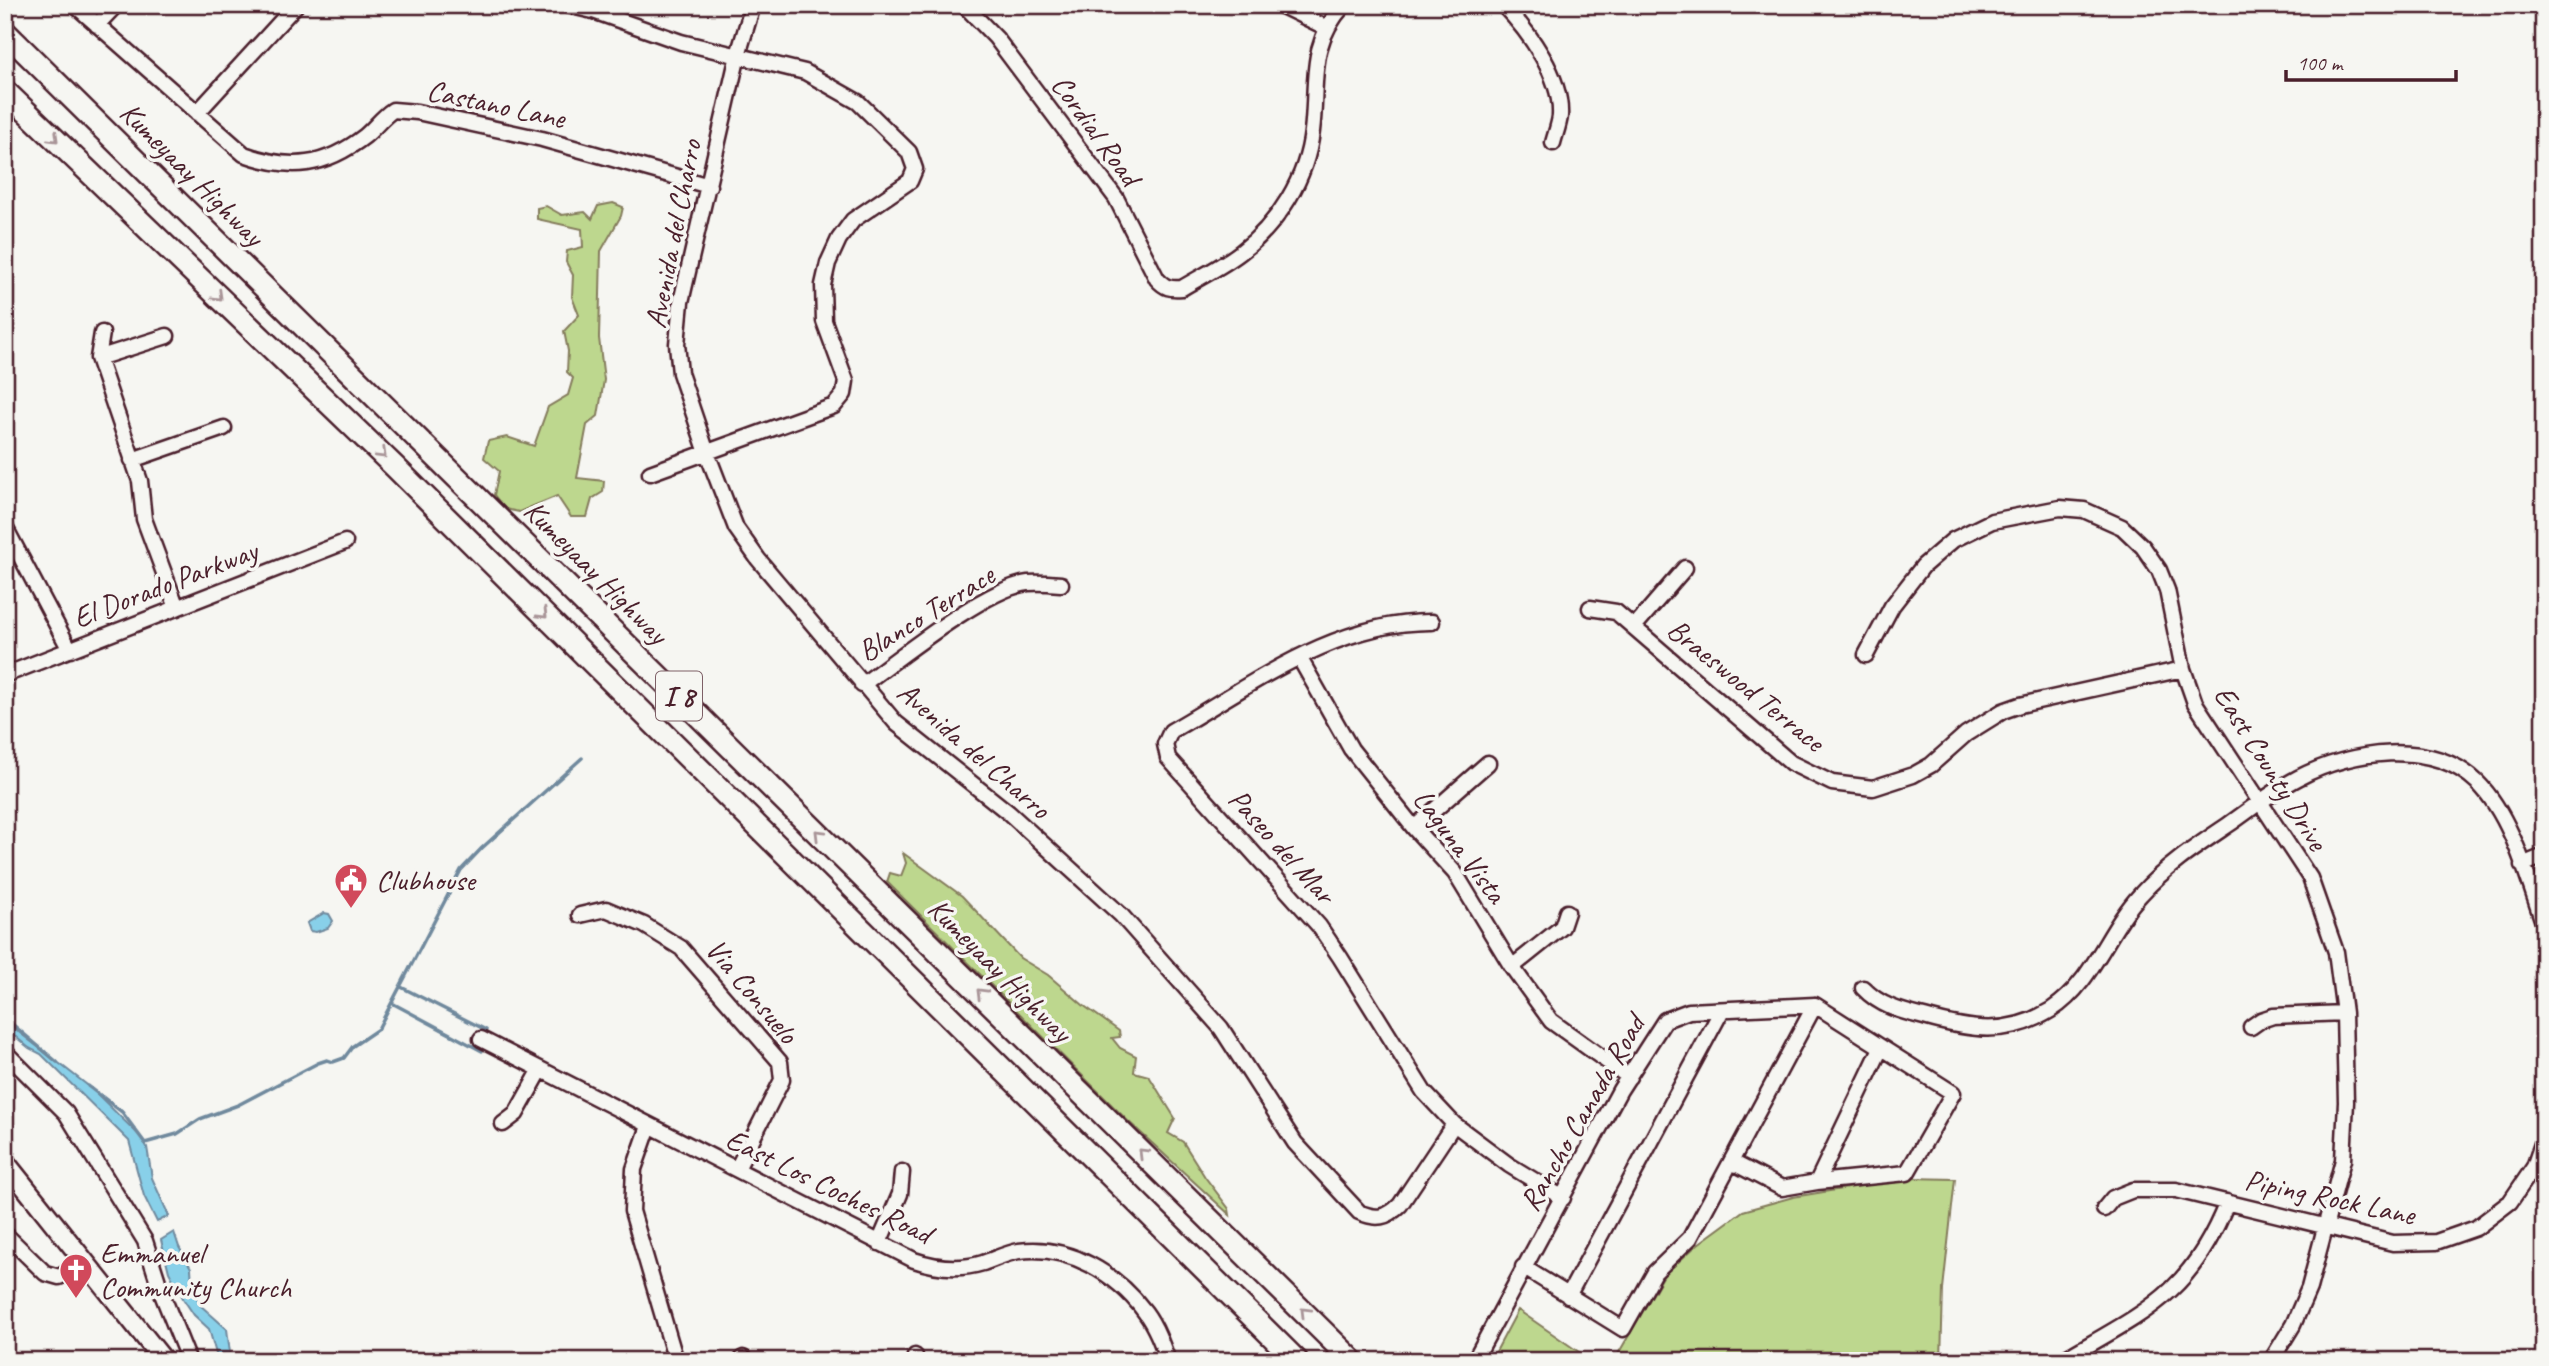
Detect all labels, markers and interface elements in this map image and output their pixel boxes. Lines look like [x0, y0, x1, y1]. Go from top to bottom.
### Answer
scale bar [2286, 38, 2456, 82]
text: 100 m [2297, 50, 2344, 76]
street label: Cordial Road [1043, 67, 1151, 196]
street label: Castano Lane [424, 71, 571, 138]
street label: Kumeyaay Highway [112, 94, 274, 256]
one-way arrow [46, 130, 59, 143]
street label: Avenida del Charro [636, 135, 710, 331]
one-way arrow [210, 288, 223, 301]
one-way arrow [374, 446, 387, 459]
street label: Kumeyaay Highway [516, 492, 678, 654]
street label: El Dorado Parkway [68, 530, 265, 637]
street label: Blanco Terrace [851, 555, 1003, 670]
one-way arrow [535, 606, 548, 619]
street label: Braeswood Terrace [1660, 610, 1834, 761]
road number: I 8 [656, 672, 702, 720]
street label: Avenida del Charro [889, 673, 1060, 828]
street label: East County Drive [2205, 679, 2338, 859]
street label: Paseo del Mar [1220, 781, 1346, 914]
street label: Laguna Vista [1405, 781, 1516, 912]
one-way arrow [814, 829, 827, 842]
public building icon: Clubhouse [332, 861, 370, 910]
place label: Clubhouse [376, 861, 477, 899]
street label: Kumeyaay Highway [920, 890, 1082, 1052]
street label: Via Consuelo [697, 931, 808, 1052]
one-way arrow [976, 989, 989, 1002]
street label: Rancho Canada Road [1511, 1005, 1656, 1218]
street label: East Los Coches Road [720, 1120, 942, 1254]
one-way arrow [1139, 1148, 1152, 1161]
street label: Piping Rock Lane [2242, 1160, 2421, 1234]
place label: Emmanuel Community Church [100, 1234, 292, 1306]
church icon: Emmanuel Community Church [57, 1251, 95, 1300]
one-way arrow [1301, 1308, 1314, 1321]

